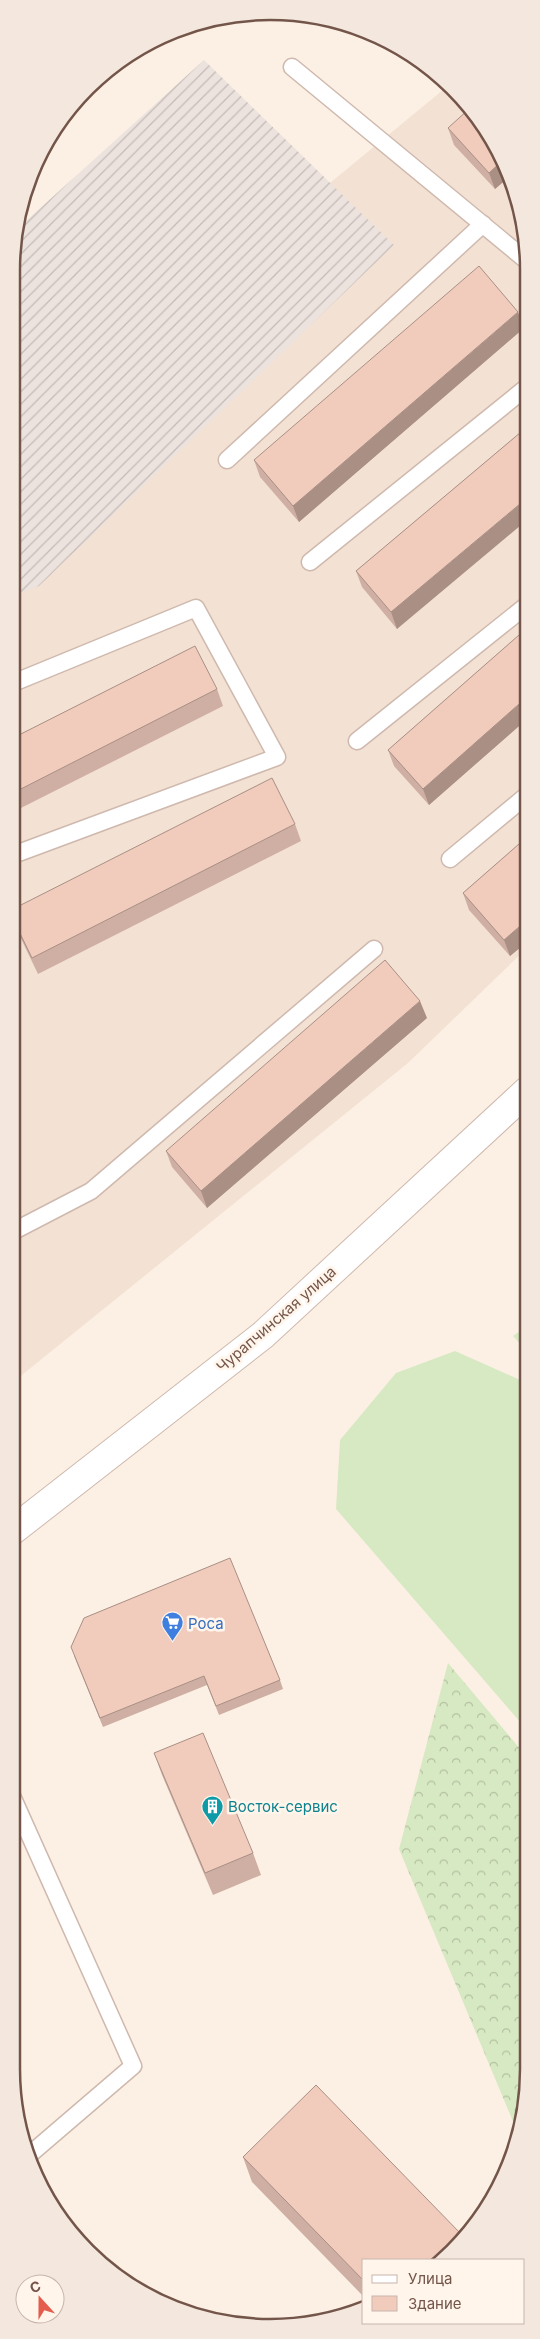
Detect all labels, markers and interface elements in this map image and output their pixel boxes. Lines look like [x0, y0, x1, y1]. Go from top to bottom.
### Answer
street label: Чурапчинская улица [212, 1262, 340, 1376]
supermarket icon: Роса [160, 1611, 184, 1642]
place label: Роса [188, 1614, 224, 1633]
building icon: Восток-сервис [200, 1794, 224, 1825]
place label: Восток-сервис [228, 1797, 338, 1816]
legend [362, 2259, 525, 2324]
text: Улица [408, 2269, 452, 2288]
north arrow [15, 2274, 65, 2324]
text: С [27, 2277, 43, 2296]
text: Здание [408, 2294, 462, 2313]

